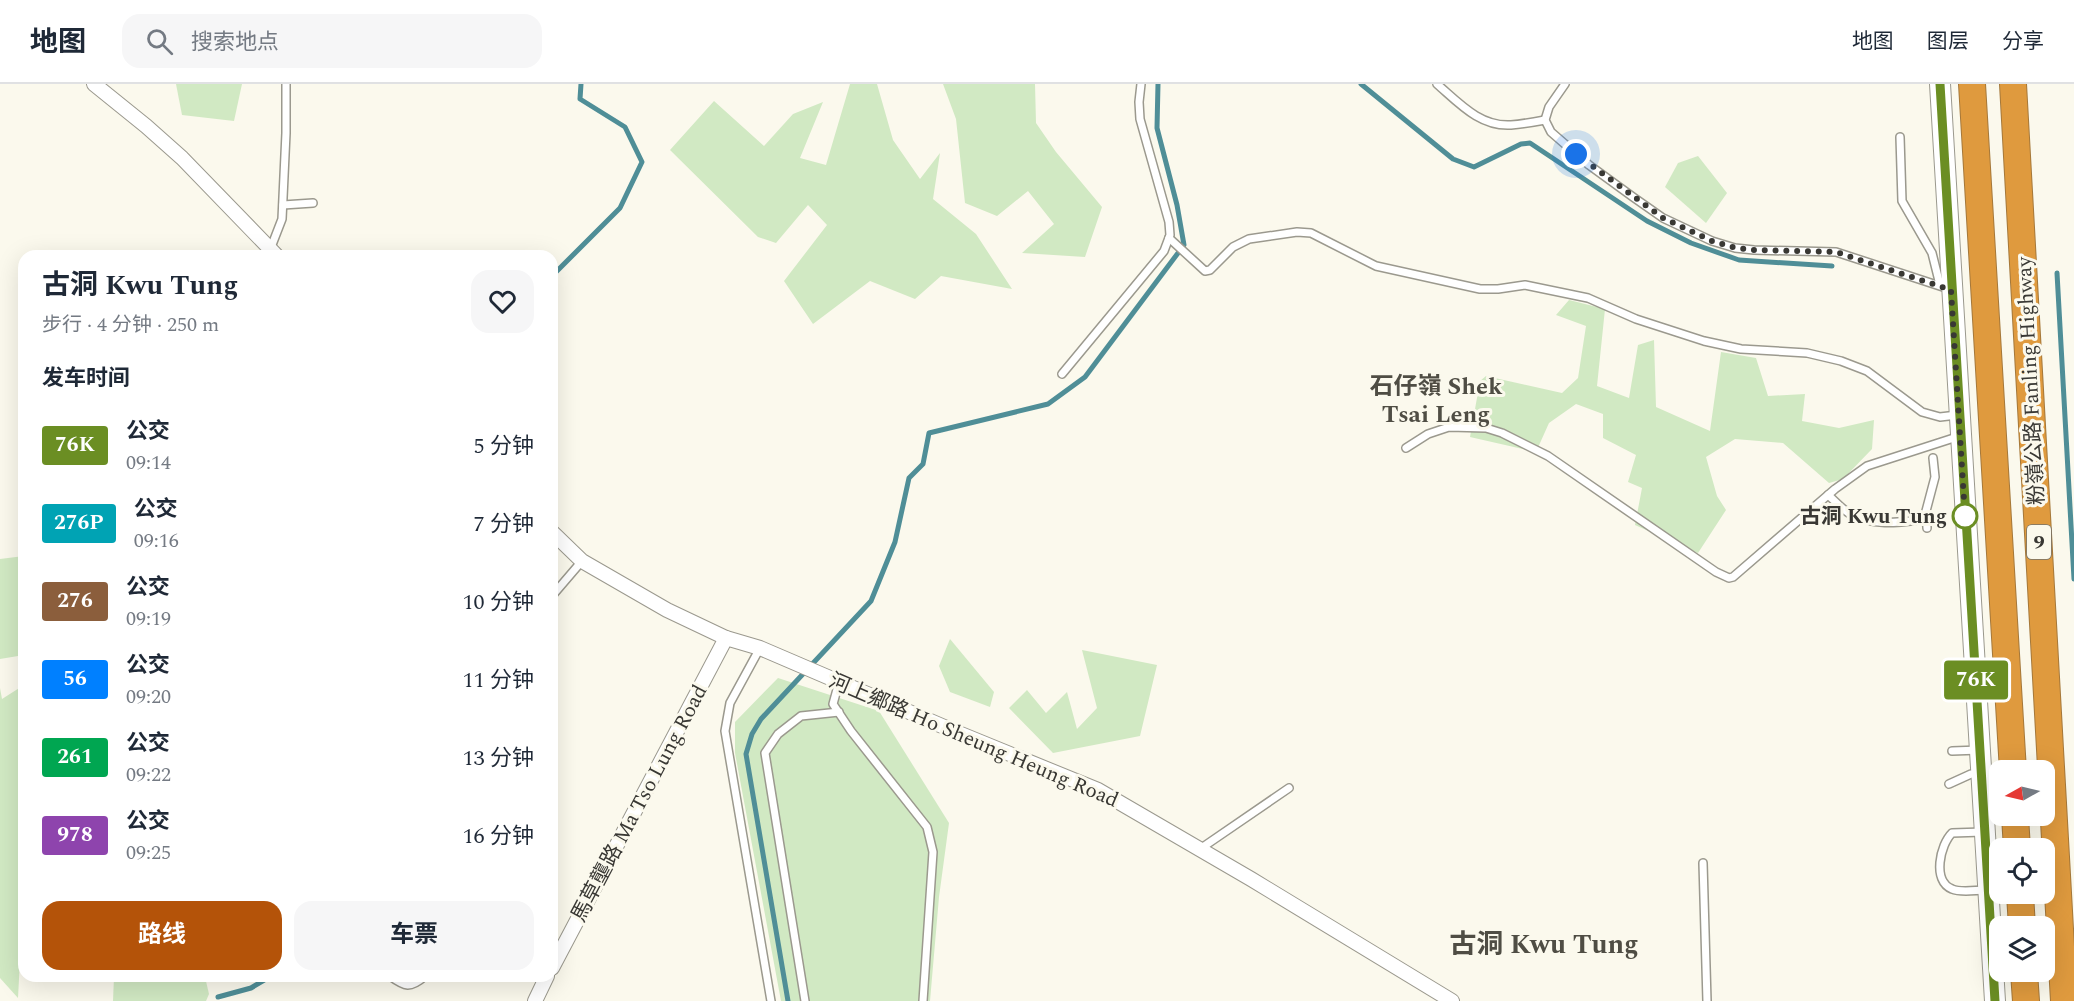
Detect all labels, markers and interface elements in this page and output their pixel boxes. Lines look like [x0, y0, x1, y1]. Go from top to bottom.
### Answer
search box [122, 14, 542, 68]
text: 地图 [30, 21, 86, 64]
icon: search [143, 25, 176, 58]
text: 搜索地点 [191, 26, 279, 59]
text: 地图 [1852, 26, 1894, 58]
text: 图层 [1927, 26, 1969, 58]
text: 分享 [2002, 26, 2044, 58]
your location [1561, 139, 1591, 169]
street label: 粉嶺公路 Fanling Highway [2008, 255, 2053, 506]
text: 古洞 Kwu Tung [42, 264, 238, 307]
button: heart [471, 270, 534, 333]
text: 步行 · 4 分钟 · 250 m [42, 310, 219, 340]
text: 发车时间 [42, 362, 130, 395]
district label: 石仔嶺 Shek Tsai Leng [1370, 369, 1503, 433]
text: 公交 [126, 415, 170, 448]
text: 76K [55, 429, 95, 461]
text: 5 分钟 [473, 430, 534, 463]
text: 09:14 [126, 448, 171, 478]
text: 公交 [134, 493, 178, 526]
place label: 古洞 Kwu Tung [1800, 501, 1947, 533]
marker: 古洞 Kwu Tung [1952, 503, 1978, 529]
text: 276P [54, 507, 104, 539]
text: 7 分钟 [473, 508, 534, 541]
road number: 9 [2027, 525, 2051, 559]
text: 09:16 [134, 526, 179, 556]
text: 公交 [126, 571, 170, 604]
text: 276 [57, 585, 93, 617]
text: 10 分钟 [462, 586, 534, 619]
text: 09:19 [126, 604, 171, 634]
text: 公交 [126, 649, 170, 682]
line badge: 76K [1942, 660, 2010, 700]
text: 56 [63, 663, 87, 695]
text: 11 分钟 [462, 664, 534, 697]
text: 76K [1956, 664, 1996, 696]
street label: 河上鄉路 Ho Sheung Heung Road [824, 665, 1124, 817]
street label: 馬草壟路 Ma Tso Lung Road [564, 679, 716, 928]
text: 09:20 [126, 682, 171, 712]
text: 公交 [126, 727, 170, 760]
text: 261 [57, 741, 93, 773]
text: 13 分钟 [462, 742, 534, 775]
text: 09:22 [126, 760, 171, 790]
north arrow [1989, 760, 2055, 826]
map controls [1989, 760, 2055, 982]
text: 公交 [126, 805, 170, 838]
text: 978 [57, 819, 93, 851]
text: 16 分钟 [462, 820, 534, 853]
text: 09:25 [126, 838, 171, 868]
button: locate [1989, 838, 2055, 904]
button: 路线 [42, 901, 282, 970]
button: 车票 [294, 901, 534, 970]
button: layers [1989, 916, 2055, 982]
district label: 古洞 Kwu Tung [1449, 924, 1639, 966]

